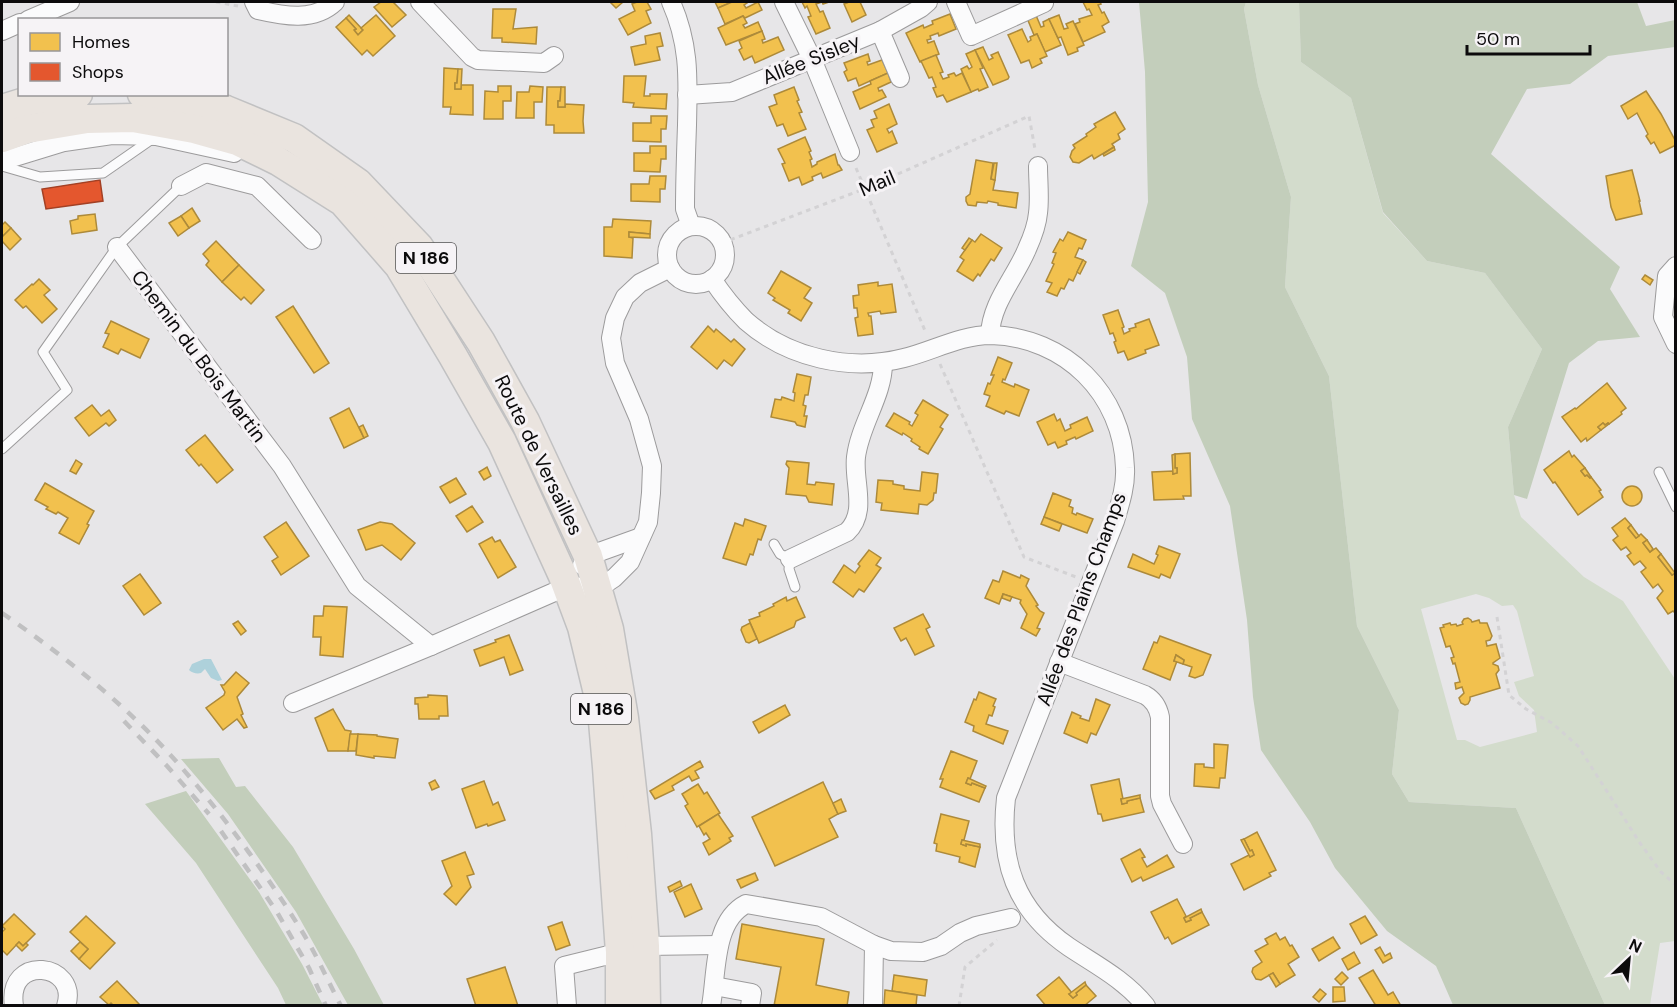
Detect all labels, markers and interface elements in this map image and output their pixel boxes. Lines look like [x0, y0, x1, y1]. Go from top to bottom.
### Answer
legend [18, 18, 228, 96]
scale bar [1467, 18, 1590, 56]
text: 50 m [1476, 27, 1520, 51]
street label: Allée Sisley [758, 28, 864, 90]
text: Homes [72, 30, 130, 54]
text: Shops [72, 60, 124, 84]
street label: Mail [855, 164, 899, 202]
road number: N 186 [396, 243, 456, 273]
street label: Chemin du Bois Martin [126, 265, 272, 447]
street label: Route de Versailles [489, 371, 589, 539]
street label: Allée des Plains Champs [1030, 489, 1132, 709]
road number: N 186 [571, 694, 631, 724]
north arrow [1599, 929, 1659, 989]
text: N [1626, 934, 1645, 958]

